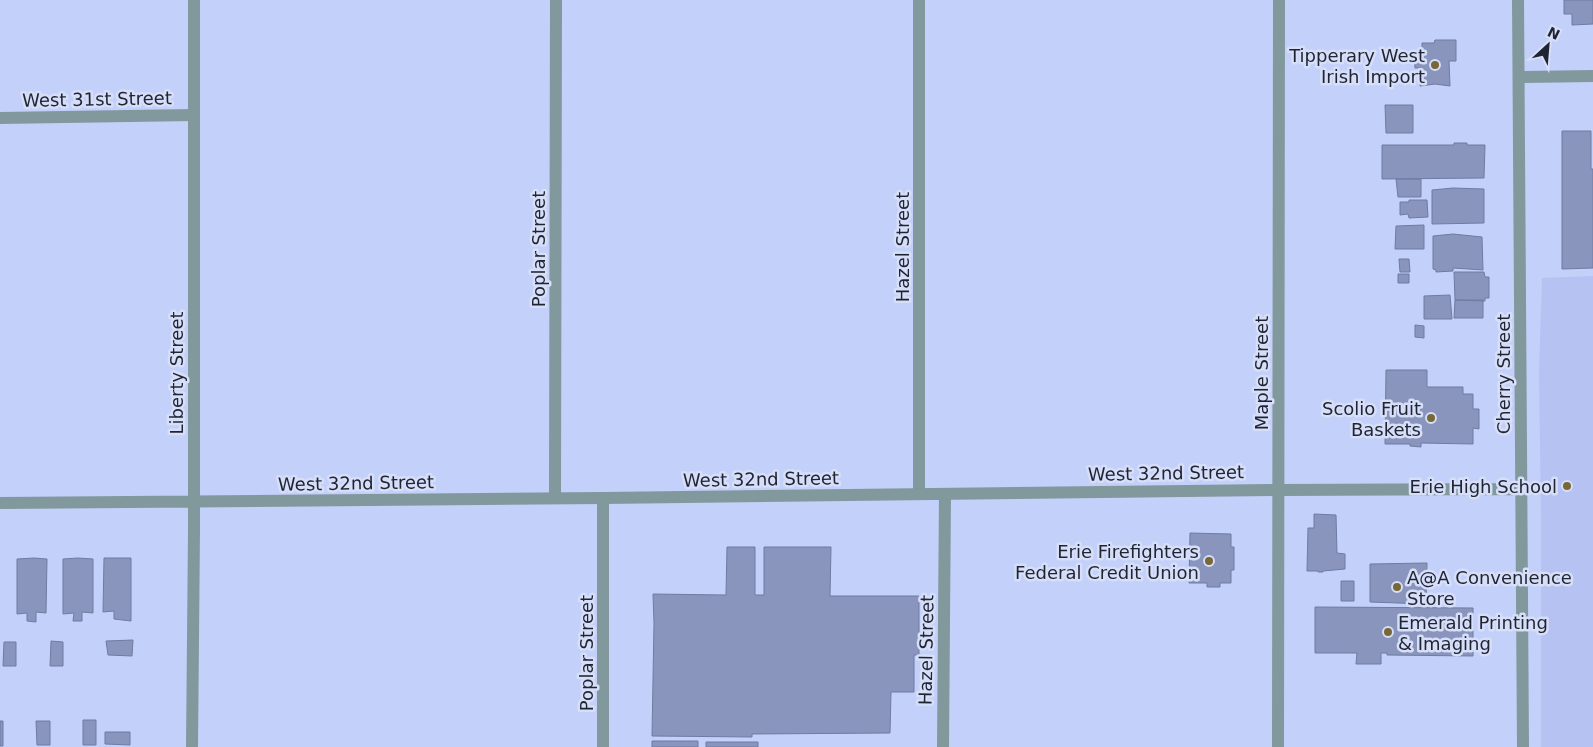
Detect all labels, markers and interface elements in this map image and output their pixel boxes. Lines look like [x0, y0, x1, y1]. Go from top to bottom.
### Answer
north arrow [1523, 20, 1573, 70]
text: N [1545, 24, 1562, 43]
place label: Tipperary West Irish Import [1288, 45, 1425, 87]
marker: Tipperary West Irish Import [1429, 59, 1441, 71]
street label: West 31st Street [22, 87, 172, 111]
street label: Poplar Street [528, 191, 549, 307]
street label: Hazel Street [892, 192, 913, 302]
street label: Liberty Street [166, 311, 187, 435]
street label: Cherry Street [1493, 314, 1514, 434]
street label: Maple Street [1251, 316, 1272, 430]
place label: Scolio Fruit Baskets [1322, 398, 1421, 440]
marker: Scolio Fruit Baskets [1425, 412, 1437, 424]
street label: West 32nd Street [1088, 461, 1244, 485]
street label: West 32nd Street [683, 467, 839, 491]
street label: West 32nd Street [278, 471, 434, 495]
place label: Erie High School [1410, 476, 1557, 497]
marker: Erie High School [1561, 480, 1573, 492]
place label: Erie Firefighters Federal Credit Union [1015, 541, 1199, 583]
marker: Erie Firefighters Federal Credit Union [1203, 555, 1215, 567]
place label: A@A Convenience Store [1407, 567, 1572, 609]
marker: A@A Convenience Store [1391, 581, 1403, 593]
street label: Poplar Street [576, 595, 597, 711]
street label: Hazel Street [915, 595, 937, 705]
place label: Emerald Printing & Imaging [1398, 612, 1548, 654]
marker: Emerald Printing & Imaging [1382, 626, 1394, 638]

